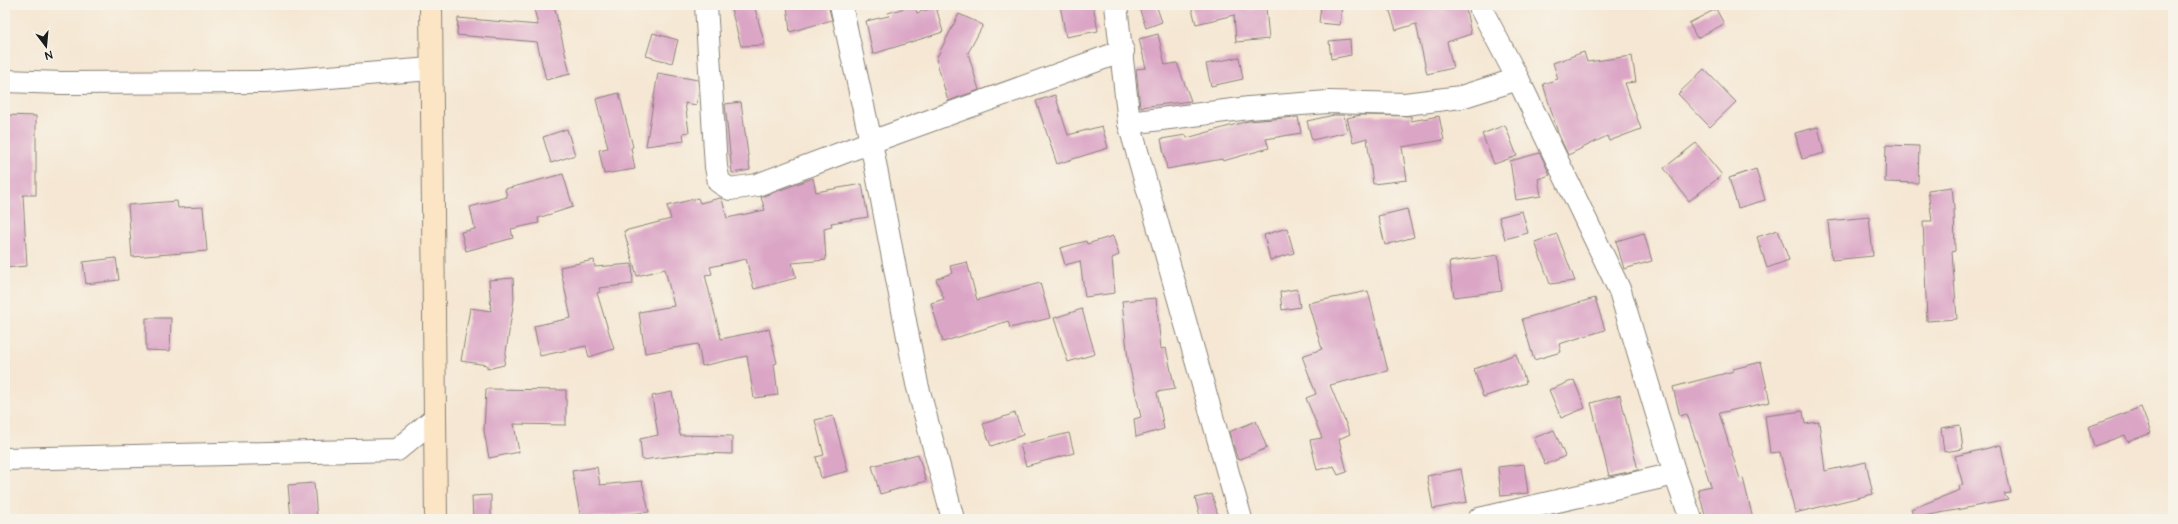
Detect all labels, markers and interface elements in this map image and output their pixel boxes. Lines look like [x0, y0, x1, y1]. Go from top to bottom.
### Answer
north arrow [26, 26, 66, 66]
text: N [43, 47, 54, 63]

